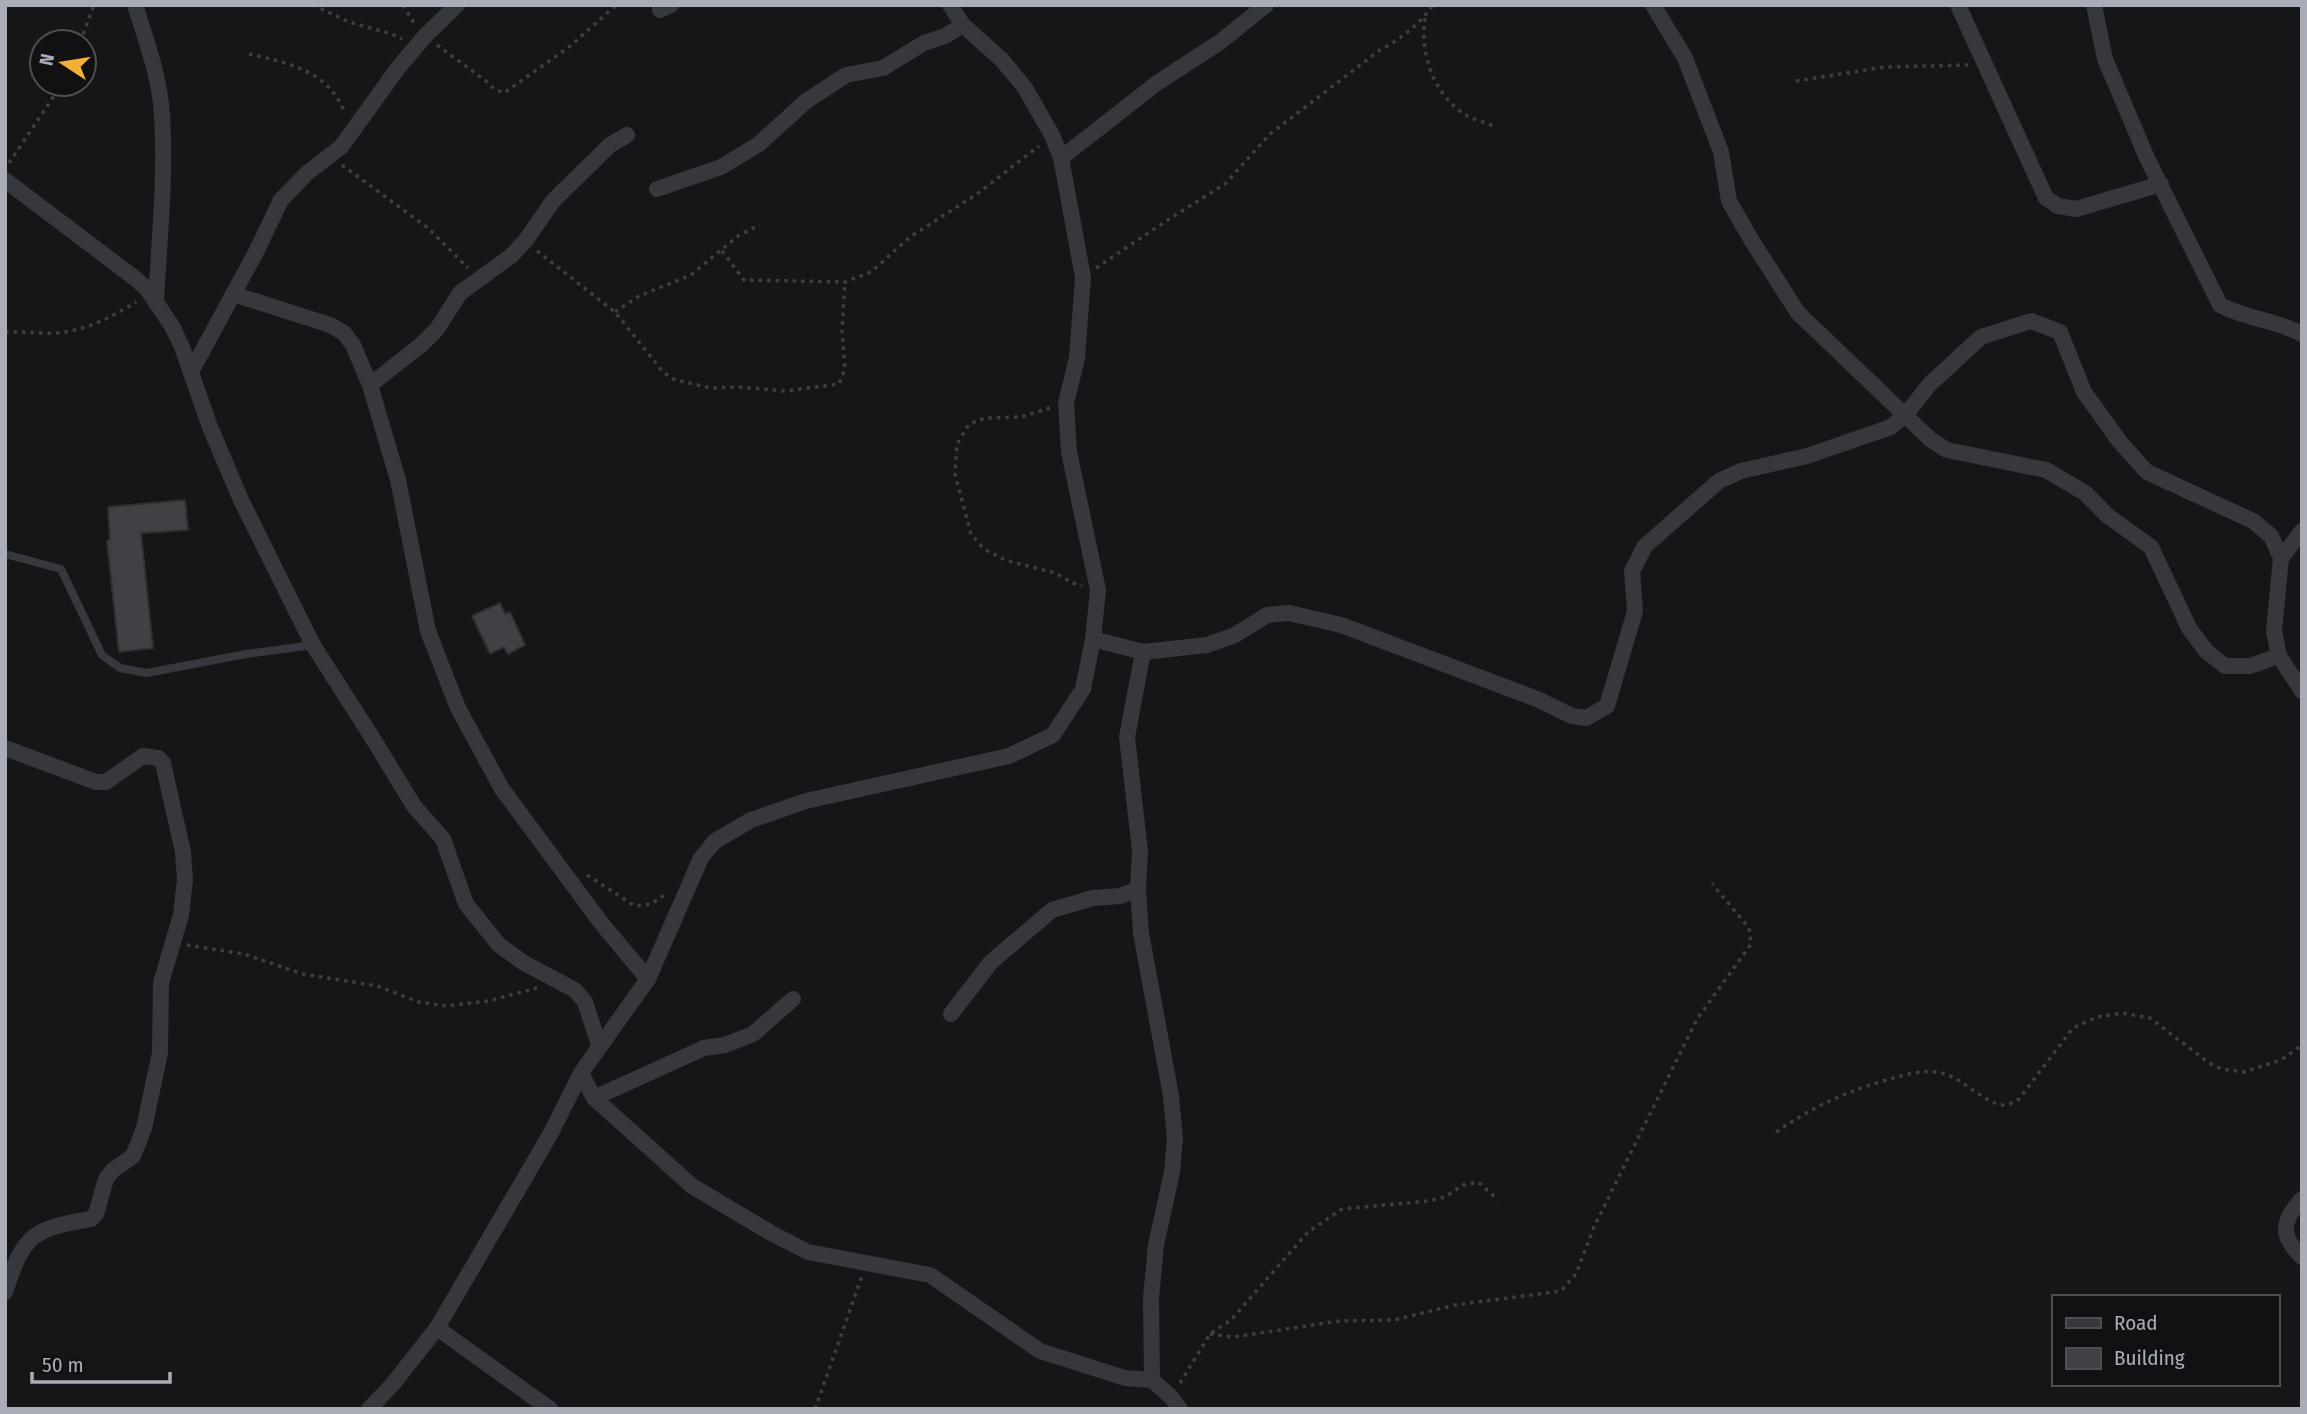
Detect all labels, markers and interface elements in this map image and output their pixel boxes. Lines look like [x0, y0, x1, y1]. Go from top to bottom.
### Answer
north arrow [28, 28, 98, 98]
text: N [34, 52, 59, 68]
legend [2052, 1295, 2279, 1386]
text: Road [2114, 1310, 2158, 1336]
scale bar [32, 1340, 170, 1384]
text: Building [2114, 1345, 2185, 1371]
text: 50 m [42, 1352, 84, 1378]

